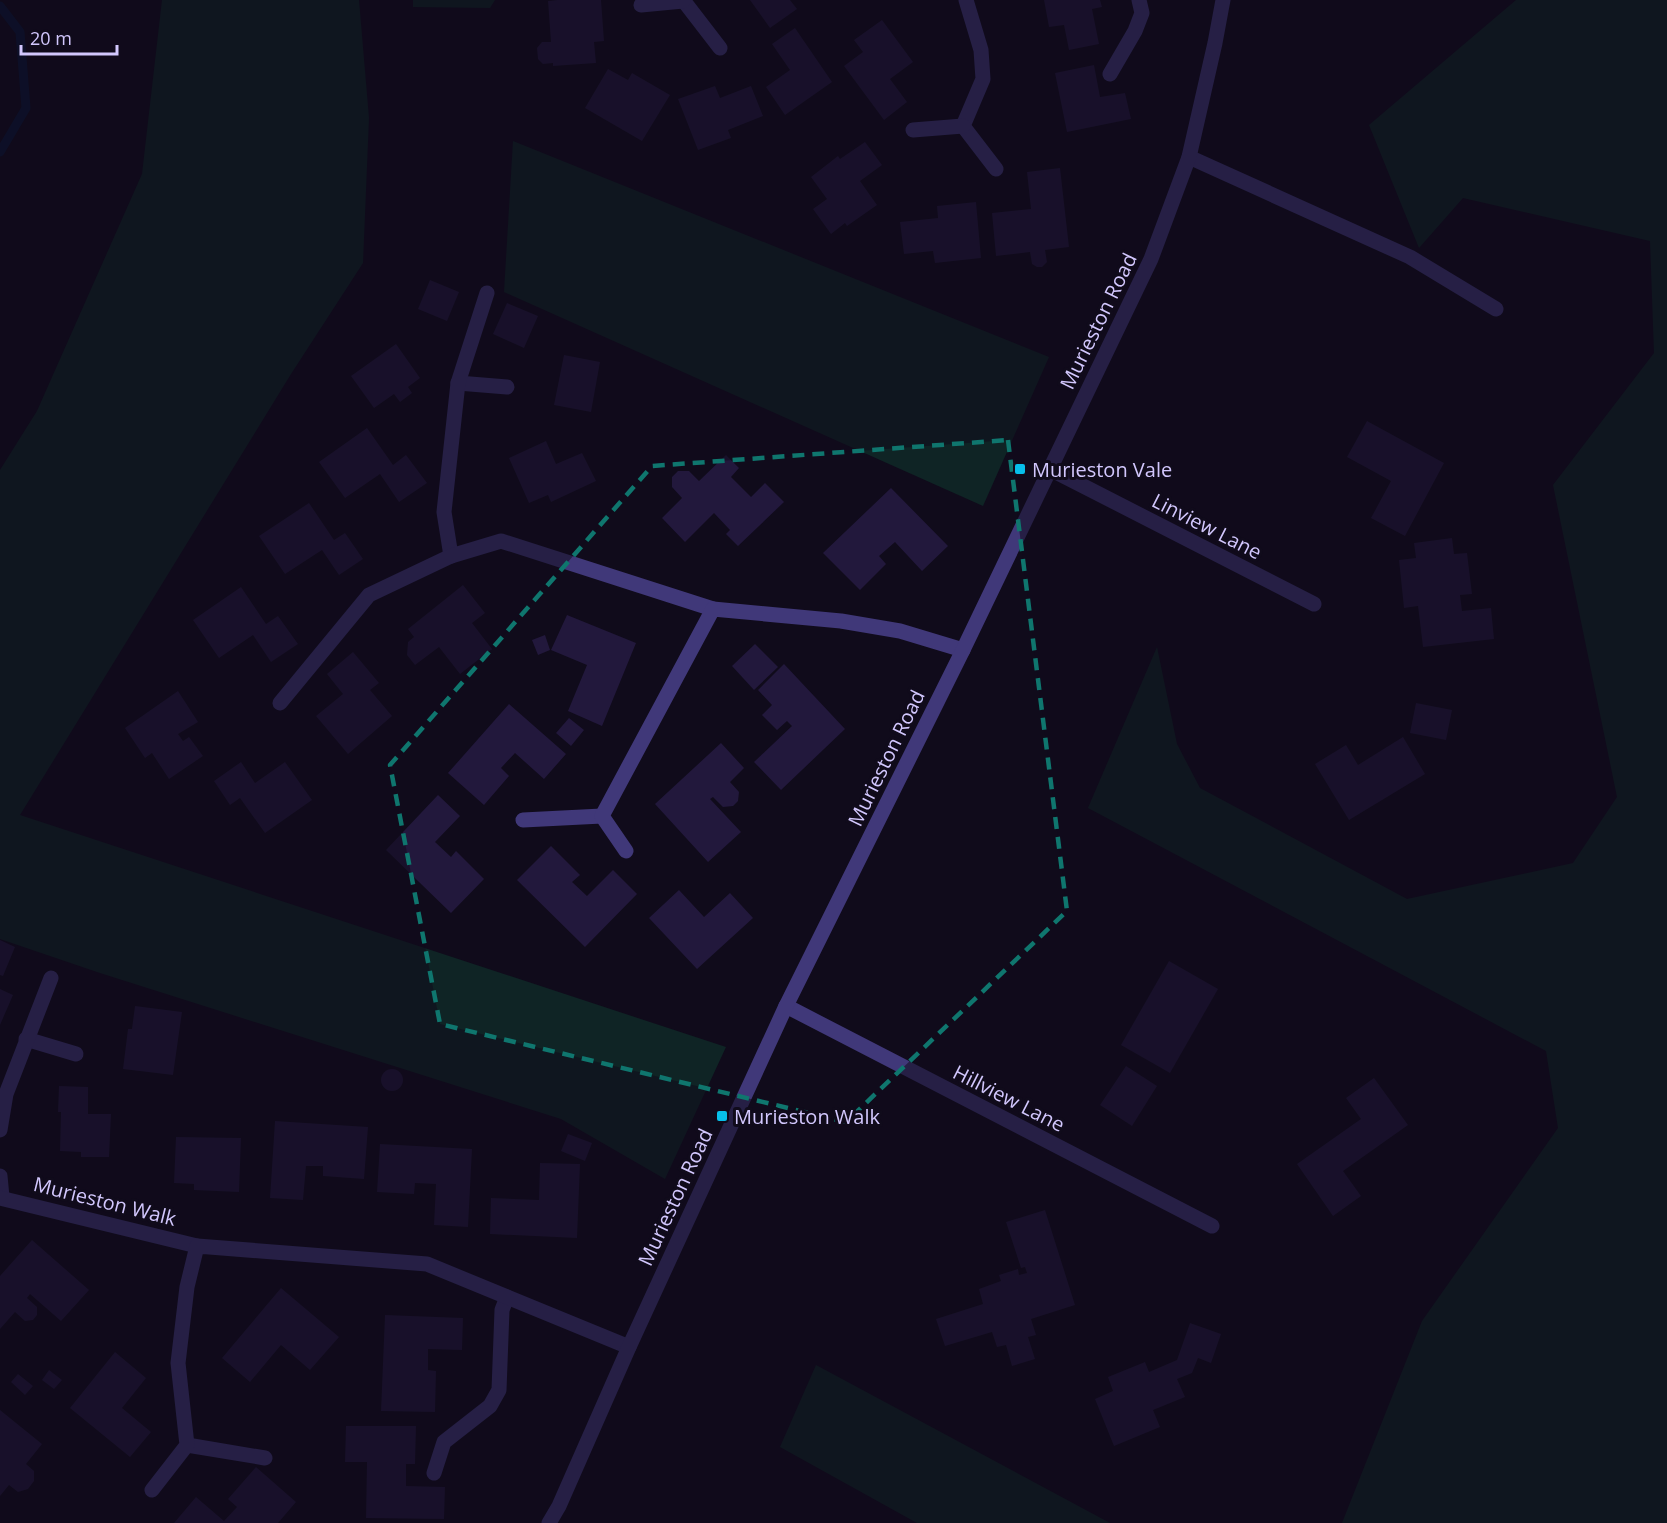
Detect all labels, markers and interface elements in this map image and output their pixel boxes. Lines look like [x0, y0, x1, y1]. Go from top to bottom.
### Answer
scale bar [21, 18, 117, 56]
text: 20 m [30, 26, 72, 50]
street label: Murieston Road [1053, 248, 1143, 394]
place label: Murieston Vale [1032, 456, 1172, 483]
marker: Murieston Vale [1013, 462, 1027, 476]
street label: Linview Lane [1148, 487, 1266, 565]
street label: Murieston Road [841, 685, 931, 831]
street label: Hillview Lane [949, 1058, 1069, 1138]
place label: Murieston Walk [734, 1103, 880, 1130]
marker: Murieston Walk [715, 1109, 729, 1123]
street label: Murieston Road [631, 1124, 719, 1270]
street label: Murieston Walk [31, 1170, 180, 1232]

